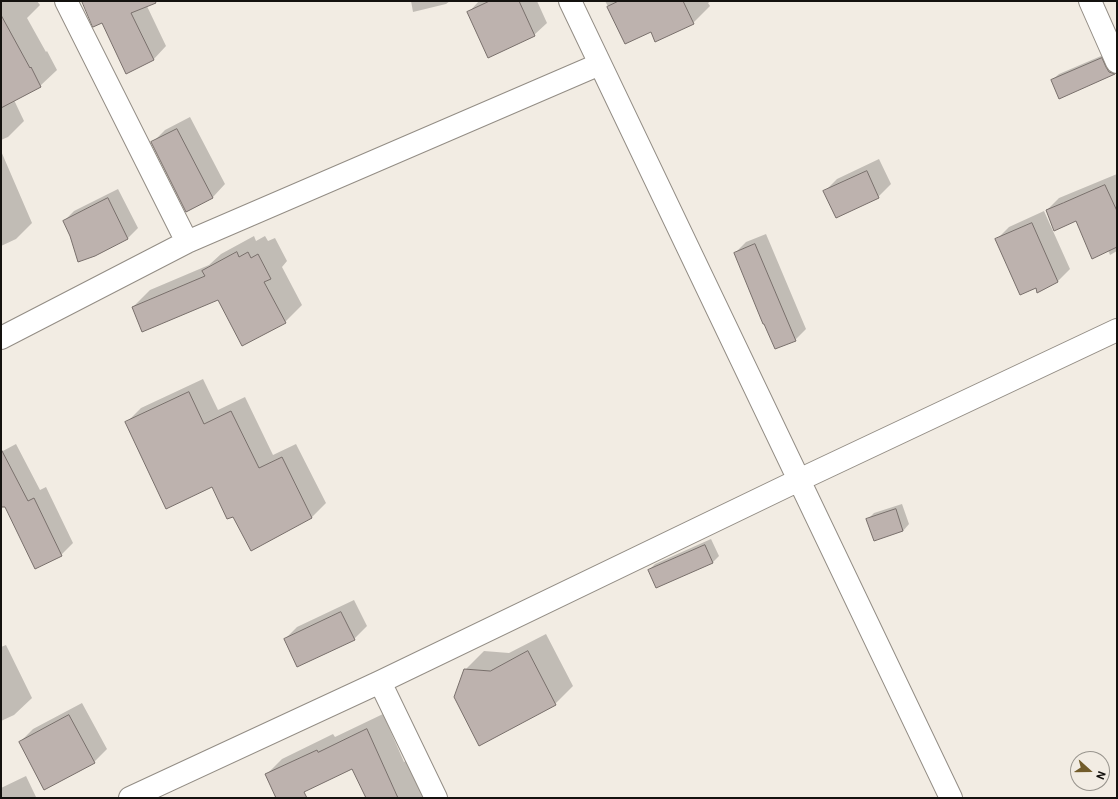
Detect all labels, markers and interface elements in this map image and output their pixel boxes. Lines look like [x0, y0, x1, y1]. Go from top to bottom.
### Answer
north arrow [1070, 751, 1110, 791]
text: N [1093, 769, 1108, 781]

